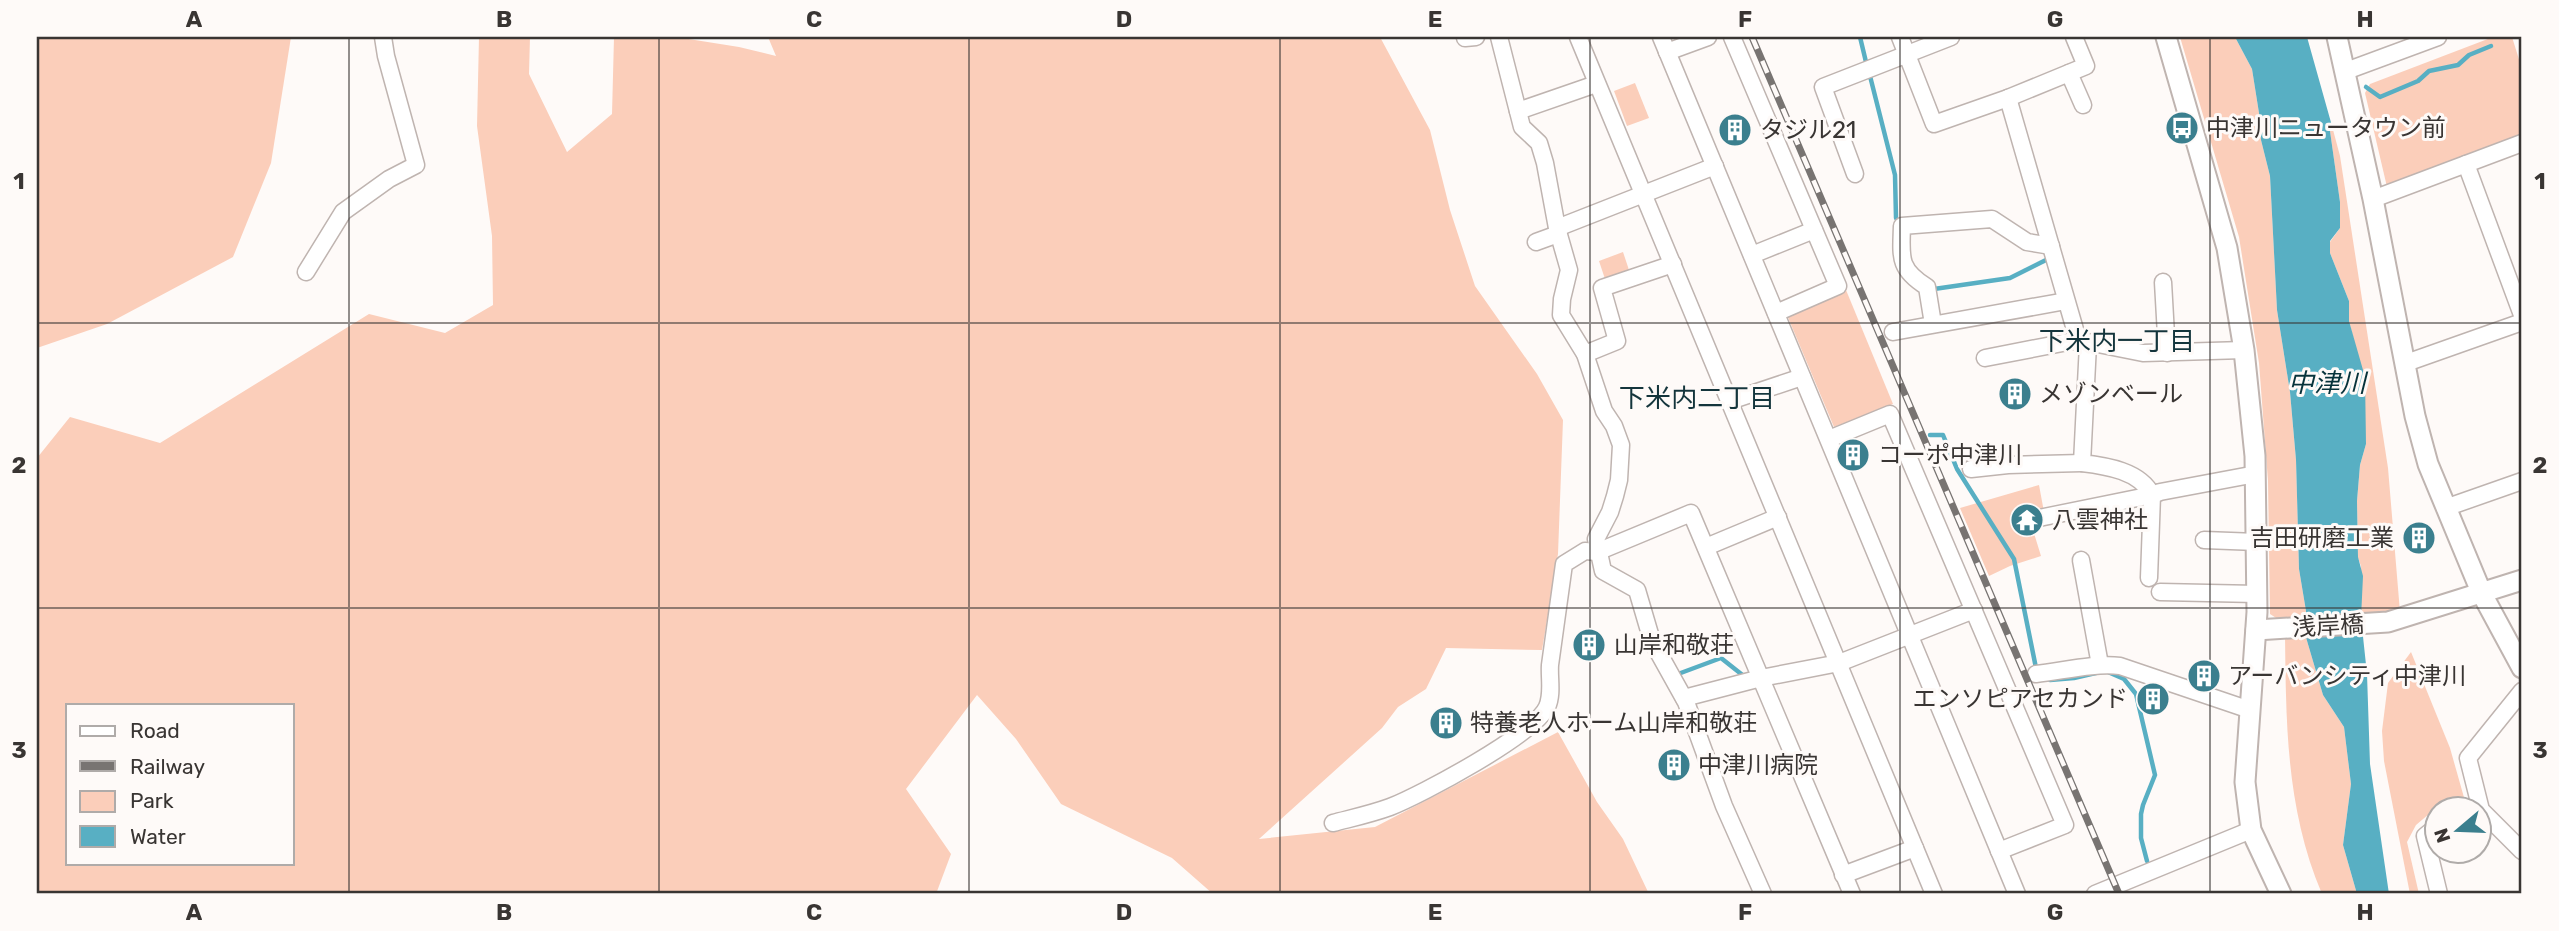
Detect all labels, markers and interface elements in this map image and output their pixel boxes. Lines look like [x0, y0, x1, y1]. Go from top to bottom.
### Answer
text: A [186, 5, 203, 33]
text: B [496, 5, 512, 33]
text: C [806, 5, 822, 33]
text: D [1116, 5, 1132, 33]
text: E [1428, 5, 1442, 33]
text: F [1738, 5, 1752, 33]
text: G [2047, 5, 2063, 33]
text: H [2356, 5, 2374, 33]
bus stop icon: 中津川ニュータウン前 [2163, 109, 2201, 147]
building icon: タジル21 [1716, 111, 1754, 149]
place label: 中津川ニュータウン前 [2206, 114, 2446, 142]
place label: タジル21 [1760, 116, 1856, 144]
text: 1 [13, 167, 25, 195]
text: 1 [2534, 167, 2546, 195]
district label: 下米内一丁目 [2039, 326, 2195, 357]
water label: 中津川 [2288, 368, 2369, 399]
building icon: メゾンベール [1996, 375, 2034, 413]
place label: メゾンベール [2039, 380, 2183, 408]
district label: 下米内二丁目 [1619, 383, 1775, 414]
building icon: コーポ中津川 [1834, 436, 1872, 474]
place label: コーポ中津川 [1878, 441, 2022, 469]
text: 2 [12, 451, 26, 479]
text: 2 [2533, 451, 2547, 479]
temple icon: 八雲神社 [2008, 501, 2046, 539]
place label: 八雲神社 [2052, 506, 2148, 534]
building icon: 吉田研磨工業 [2400, 519, 2438, 557]
place label: 吉田研磨工業 [2250, 524, 2394, 552]
street label: 浅岸橋 [2291, 610, 2365, 642]
building icon: 山岸和敬荘 [1570, 626, 1608, 664]
place label: 山岸和敬荘 [1614, 631, 1734, 659]
building icon: アーバンシティ中津川 [2185, 657, 2223, 695]
place label: アーバンシティ中津川 [2228, 662, 2466, 690]
building icon: エンソピアセカンド [2134, 680, 2172, 718]
place label: エンソピアセカンド [1912, 685, 2128, 713]
legend [66, 704, 294, 864]
building icon: 特養老人ホーム山岸和敬荘 [1427, 704, 1465, 742]
place label: 特養老人ホーム山岸和敬荘 [1470, 709, 1757, 737]
text: Road [130, 718, 180, 743]
text: 3 [11, 736, 27, 764]
text: 3 [2532, 736, 2548, 764]
building icon: 中津川病院 [1655, 746, 1693, 784]
place label: 中津川病院 [1698, 751, 1818, 779]
text: Railway [130, 754, 205, 779]
text: Park [130, 788, 174, 813]
north arrow [2422, 794, 2492, 864]
text: Water [130, 824, 186, 849]
text: N [2429, 825, 2455, 846]
text: A [186, 898, 203, 926]
text: B [496, 898, 512, 926]
text: C [806, 898, 822, 926]
text: D [1116, 898, 1132, 926]
text: E [1428, 898, 1442, 926]
text: F [1738, 898, 1752, 926]
text: G [2047, 898, 2063, 926]
text: H [2356, 898, 2374, 926]

